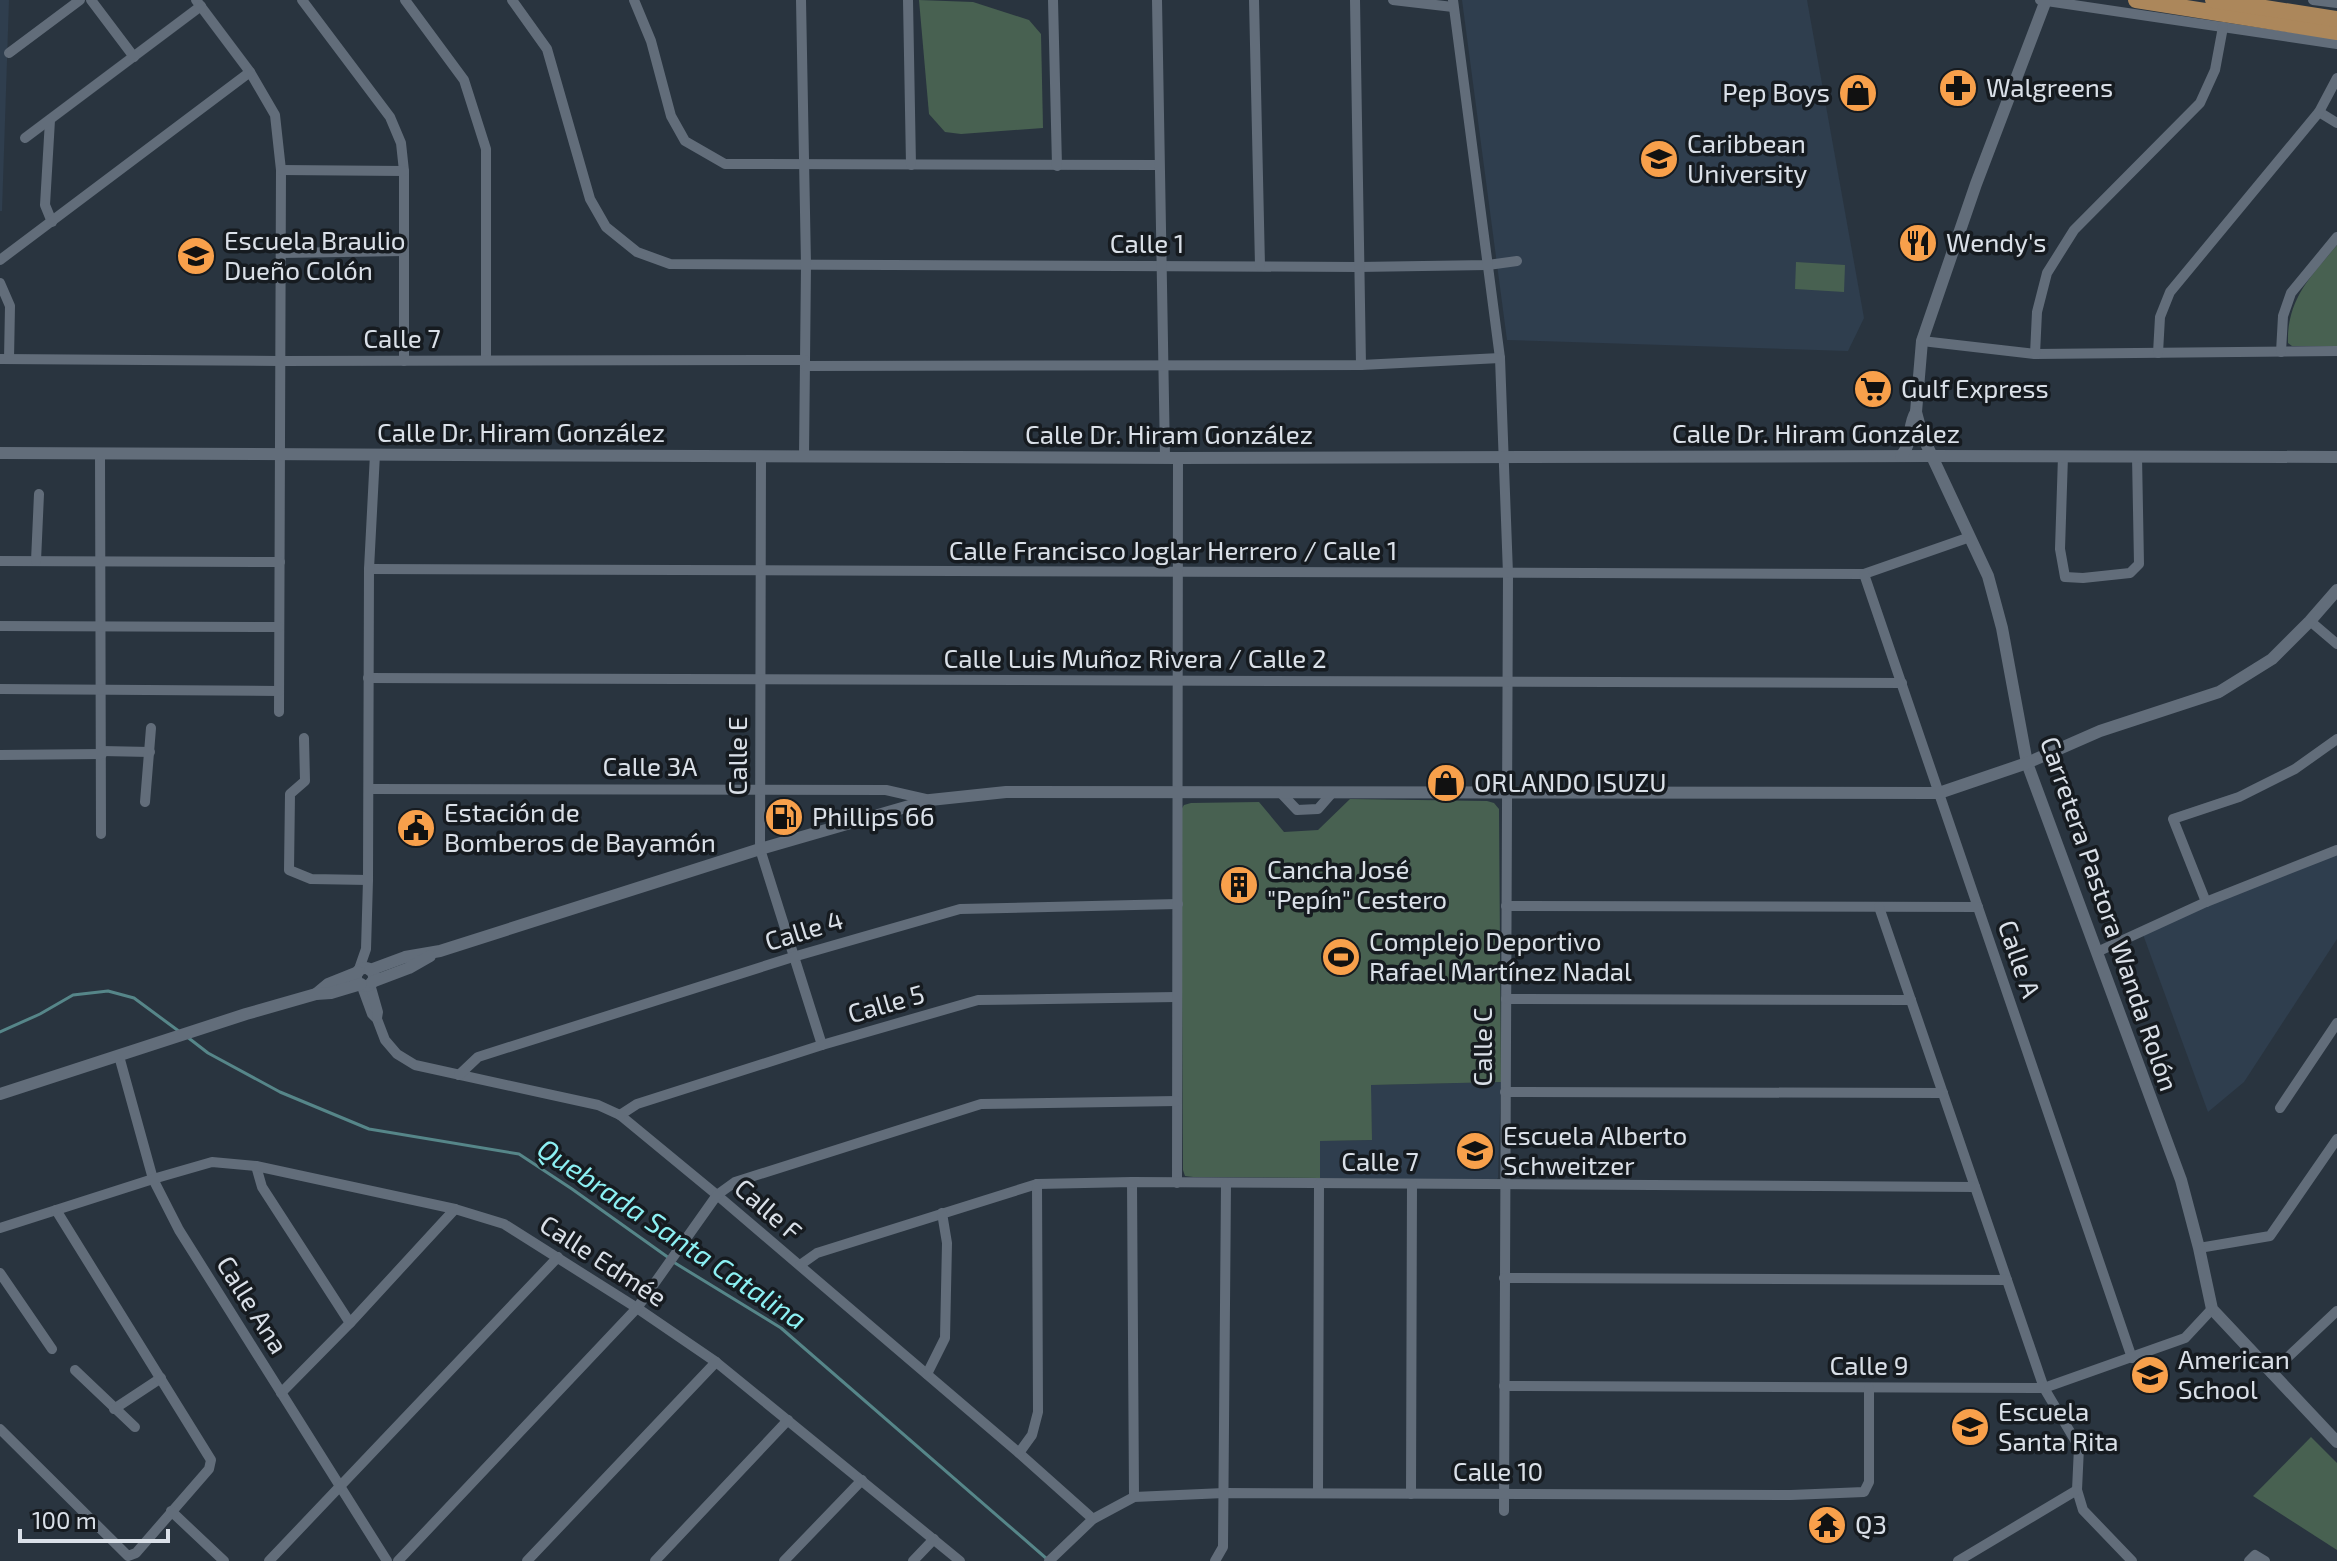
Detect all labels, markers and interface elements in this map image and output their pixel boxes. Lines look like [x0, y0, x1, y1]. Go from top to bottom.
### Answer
pharmacy icon: Walgreens [1937, 67, 1979, 109]
place label: Walgreens [1986, 71, 2113, 102]
shop icon: Pep Boys [1837, 72, 1879, 114]
place label: Pep Boys [1722, 76, 1830, 107]
place label: Caribbean University [1687, 127, 1807, 188]
school or university icon: Caribbean University [1638, 138, 1680, 180]
restaurant icon: Wendy's [1897, 222, 1939, 264]
place label: Escuela Braulio Dueño Colón [224, 224, 406, 285]
place label: Wendy's [1946, 226, 2047, 257]
street label: Calle 1 [1110, 227, 1184, 258]
school or university icon: Escuela Braulio Dueño Colón [175, 235, 217, 277]
street label: Calle 7 [363, 322, 441, 353]
supermarket icon: Gulf Express [1852, 368, 1894, 410]
place label: Gulf Express [1901, 372, 2049, 403]
street label: Calle Dr. Hiram González [377, 416, 665, 447]
street label: Calle Dr. Hiram González [1672, 417, 1960, 448]
street label: Calle Dr. Hiram González [1025, 418, 1313, 449]
street label: Calle Francisco Joglar Herrero / Calle 1 [949, 534, 1397, 565]
street label: Calle Luis Muñoz Rivera / Calle 2 [943, 642, 1327, 673]
street label: Calle E [721, 717, 752, 795]
street label: Carretera Pastora Wanda Rolón [2035, 732, 2186, 1095]
street label: Calle 3A [603, 750, 697, 781]
shop icon: ORLANDO ISUZU [1425, 762, 1467, 804]
place label: ORLANDO ISUZU [1474, 766, 1666, 797]
place label: Estación de Bomberos de Bayamón [444, 796, 716, 857]
fuel station icon: Phillips 66 [763, 796, 805, 838]
place label: Phillips 66 [812, 800, 935, 831]
public building icon: Estación de Bomberos de Bayamón [395, 807, 437, 849]
place label: Cancha José "Pepín" Cestero [1267, 853, 1447, 914]
building icon: Cancha José "Pepín" Cestero [1218, 864, 1260, 906]
street label: Calle 4 [761, 903, 846, 956]
street label: Calle A [1993, 916, 2048, 1001]
place label: Complejo Deportivo Rafael Martínez Nadal [1369, 925, 1632, 986]
sports icon: Complejo Deportivo Rafael Martínez Nadal [1320, 936, 1362, 978]
street label: Calle 5 [844, 977, 927, 1028]
street label: Calle C [1466, 1007, 1497, 1087]
place label: Escuela Alberto Schweitzer [1503, 1119, 1687, 1180]
water label: Quebrada Santa Catalina [532, 1130, 814, 1336]
school or university icon: Escuela Alberto Schweitzer [1454, 1130, 1496, 1172]
street label: Calle 7 [1341, 1145, 1419, 1176]
street label: Calle F [729, 1171, 809, 1246]
street label: Calle Edmée [535, 1207, 673, 1312]
street label: Calle Ana [211, 1250, 295, 1359]
place label: American School [2178, 1343, 2290, 1404]
street label: Calle 9 [1829, 1349, 1909, 1380]
school or university icon: American School [2129, 1354, 2171, 1396]
place label: Escuela Santa Rita [1998, 1395, 2119, 1456]
school or university icon: Escuela Santa Rita [1949, 1406, 1991, 1448]
street label: Calle 10 [1453, 1455, 1543, 1486]
scale bar [20, 1493, 168, 1543]
temple icon: Q3 [1806, 1504, 1848, 1546]
text: 100 m [32, 1505, 97, 1534]
place label: Q3 [1855, 1508, 1887, 1539]

